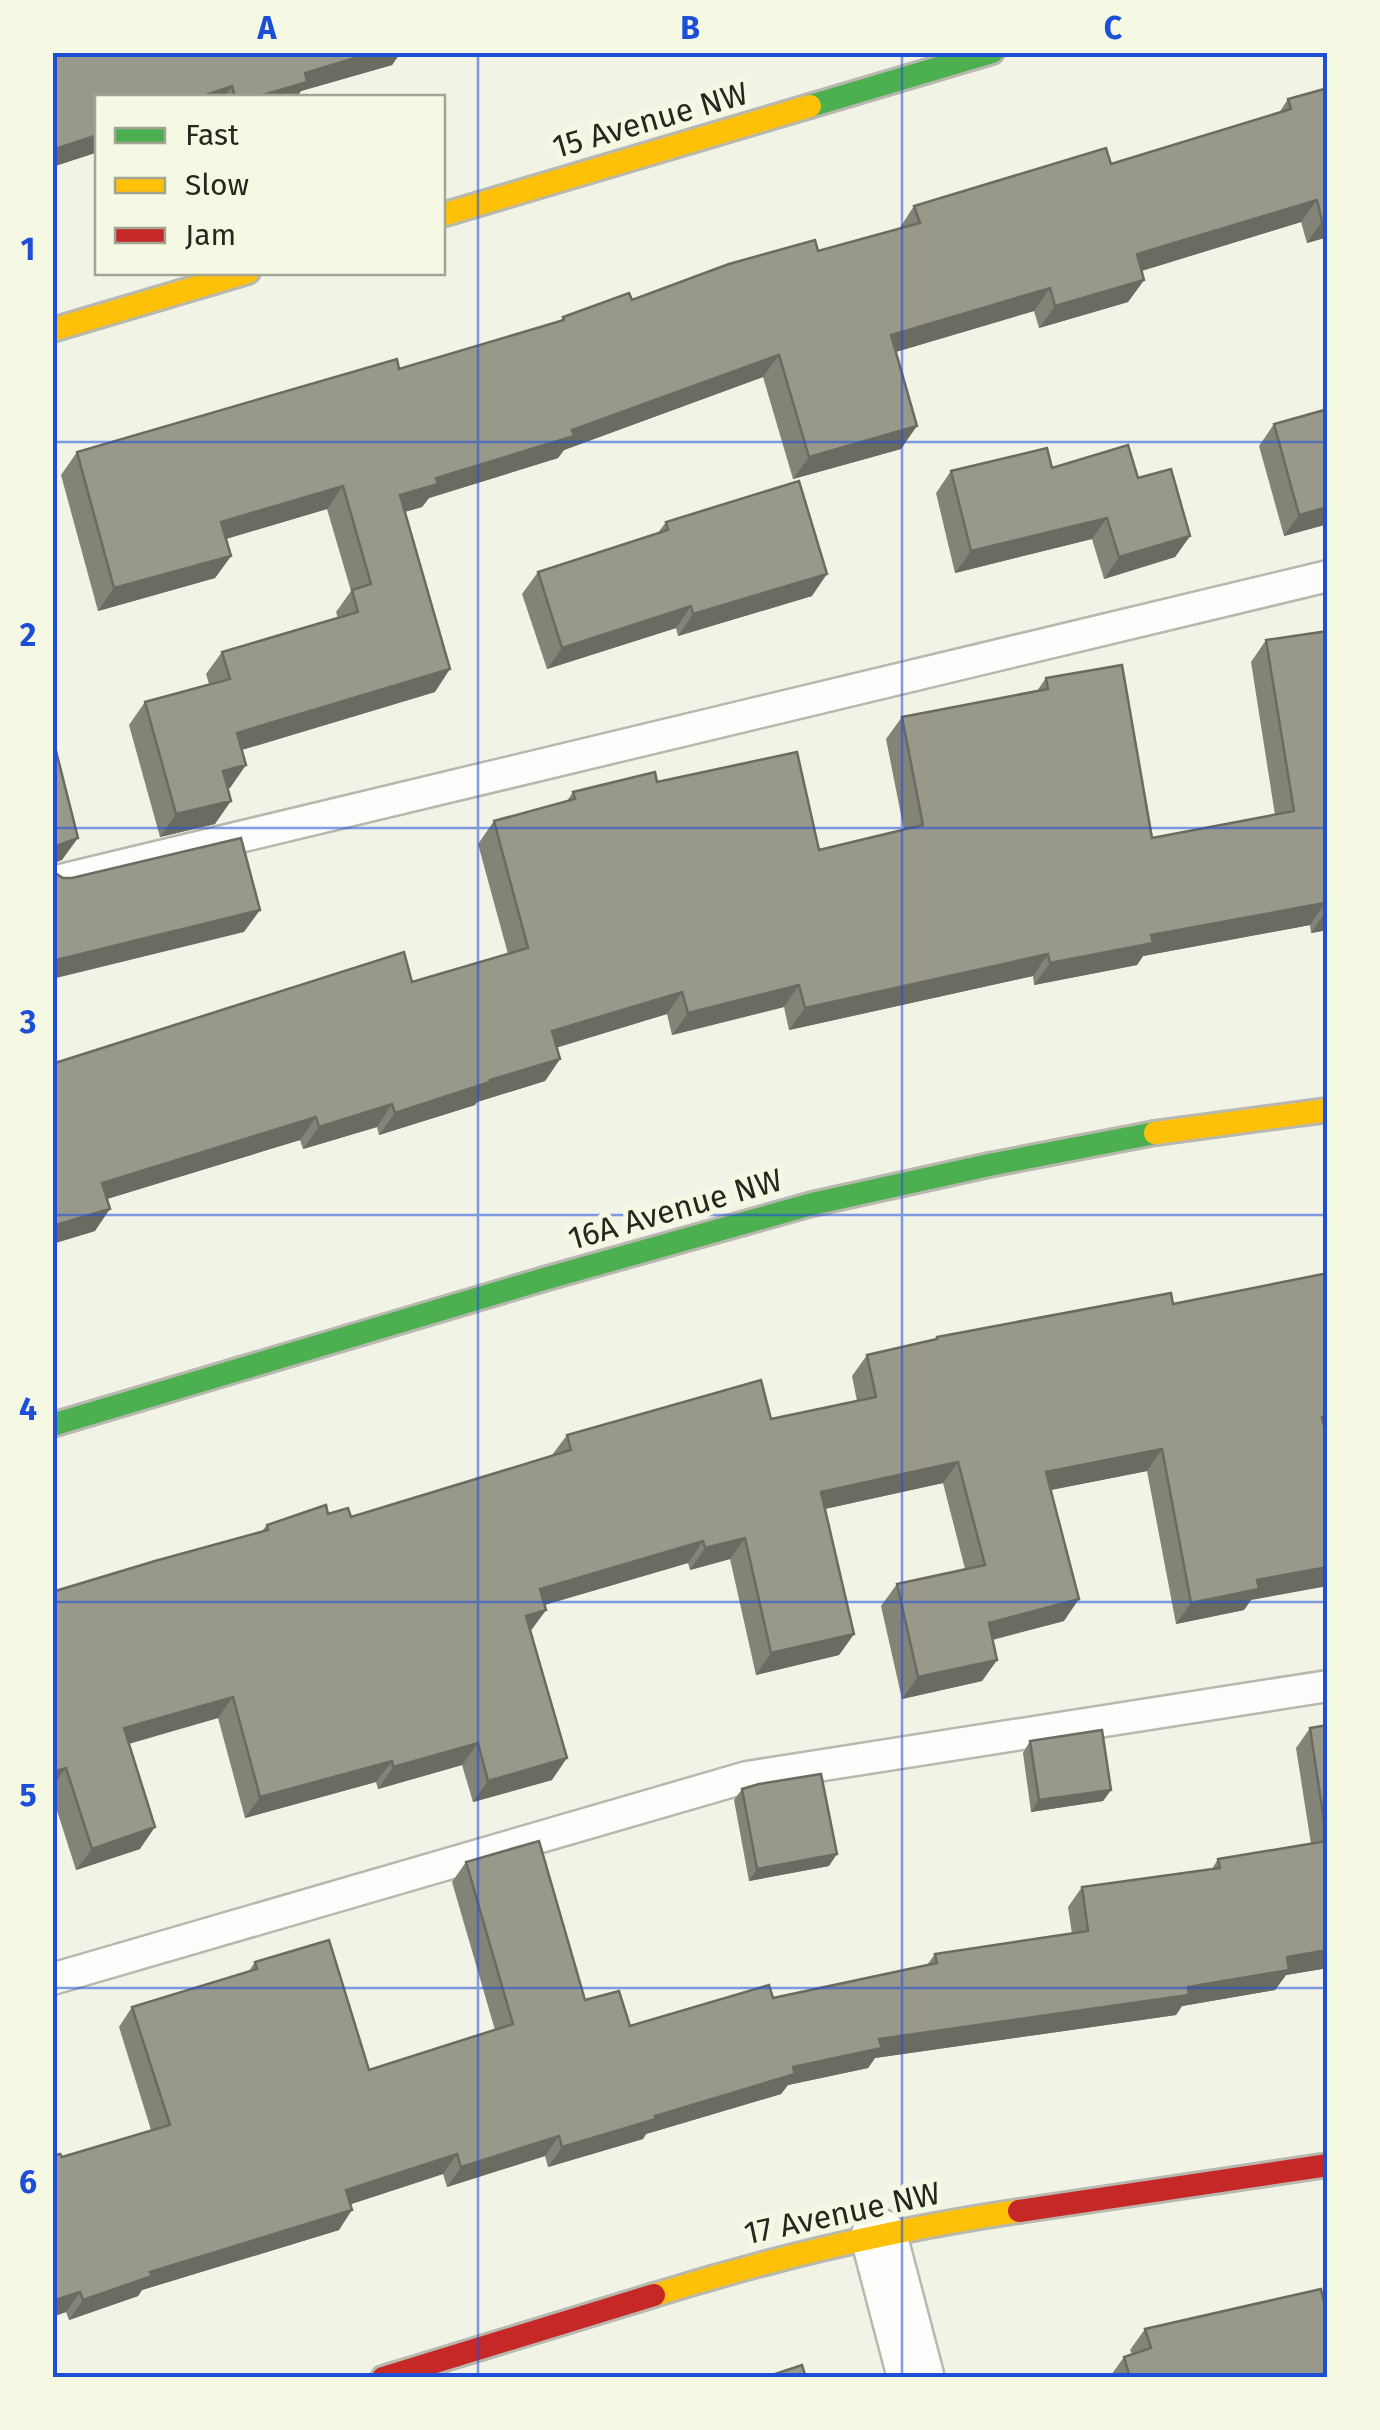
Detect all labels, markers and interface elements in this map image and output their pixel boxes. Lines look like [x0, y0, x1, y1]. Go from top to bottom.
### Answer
text: A [257, 9, 278, 47]
text: B [680, 9, 700, 47]
text: C [1104, 9, 1123, 47]
street label: 15 Avenue NW [548, 74, 752, 166]
legend [95, 95, 445, 275]
text: Fast [185, 117, 239, 153]
text: Slow [185, 167, 249, 203]
text: Jam [185, 217, 236, 253]
text: 1 [21, 230, 35, 268]
text: 2 [20, 616, 36, 654]
text: 3 [19, 1003, 36, 1041]
street label: 16A Avenue NW [564, 1160, 786, 1258]
text: 4 [19, 1390, 37, 1428]
text: 5 [19, 1776, 37, 1814]
text: 6 [19, 2163, 37, 2201]
street label: 17 Avenue NW [740, 2174, 944, 2252]

